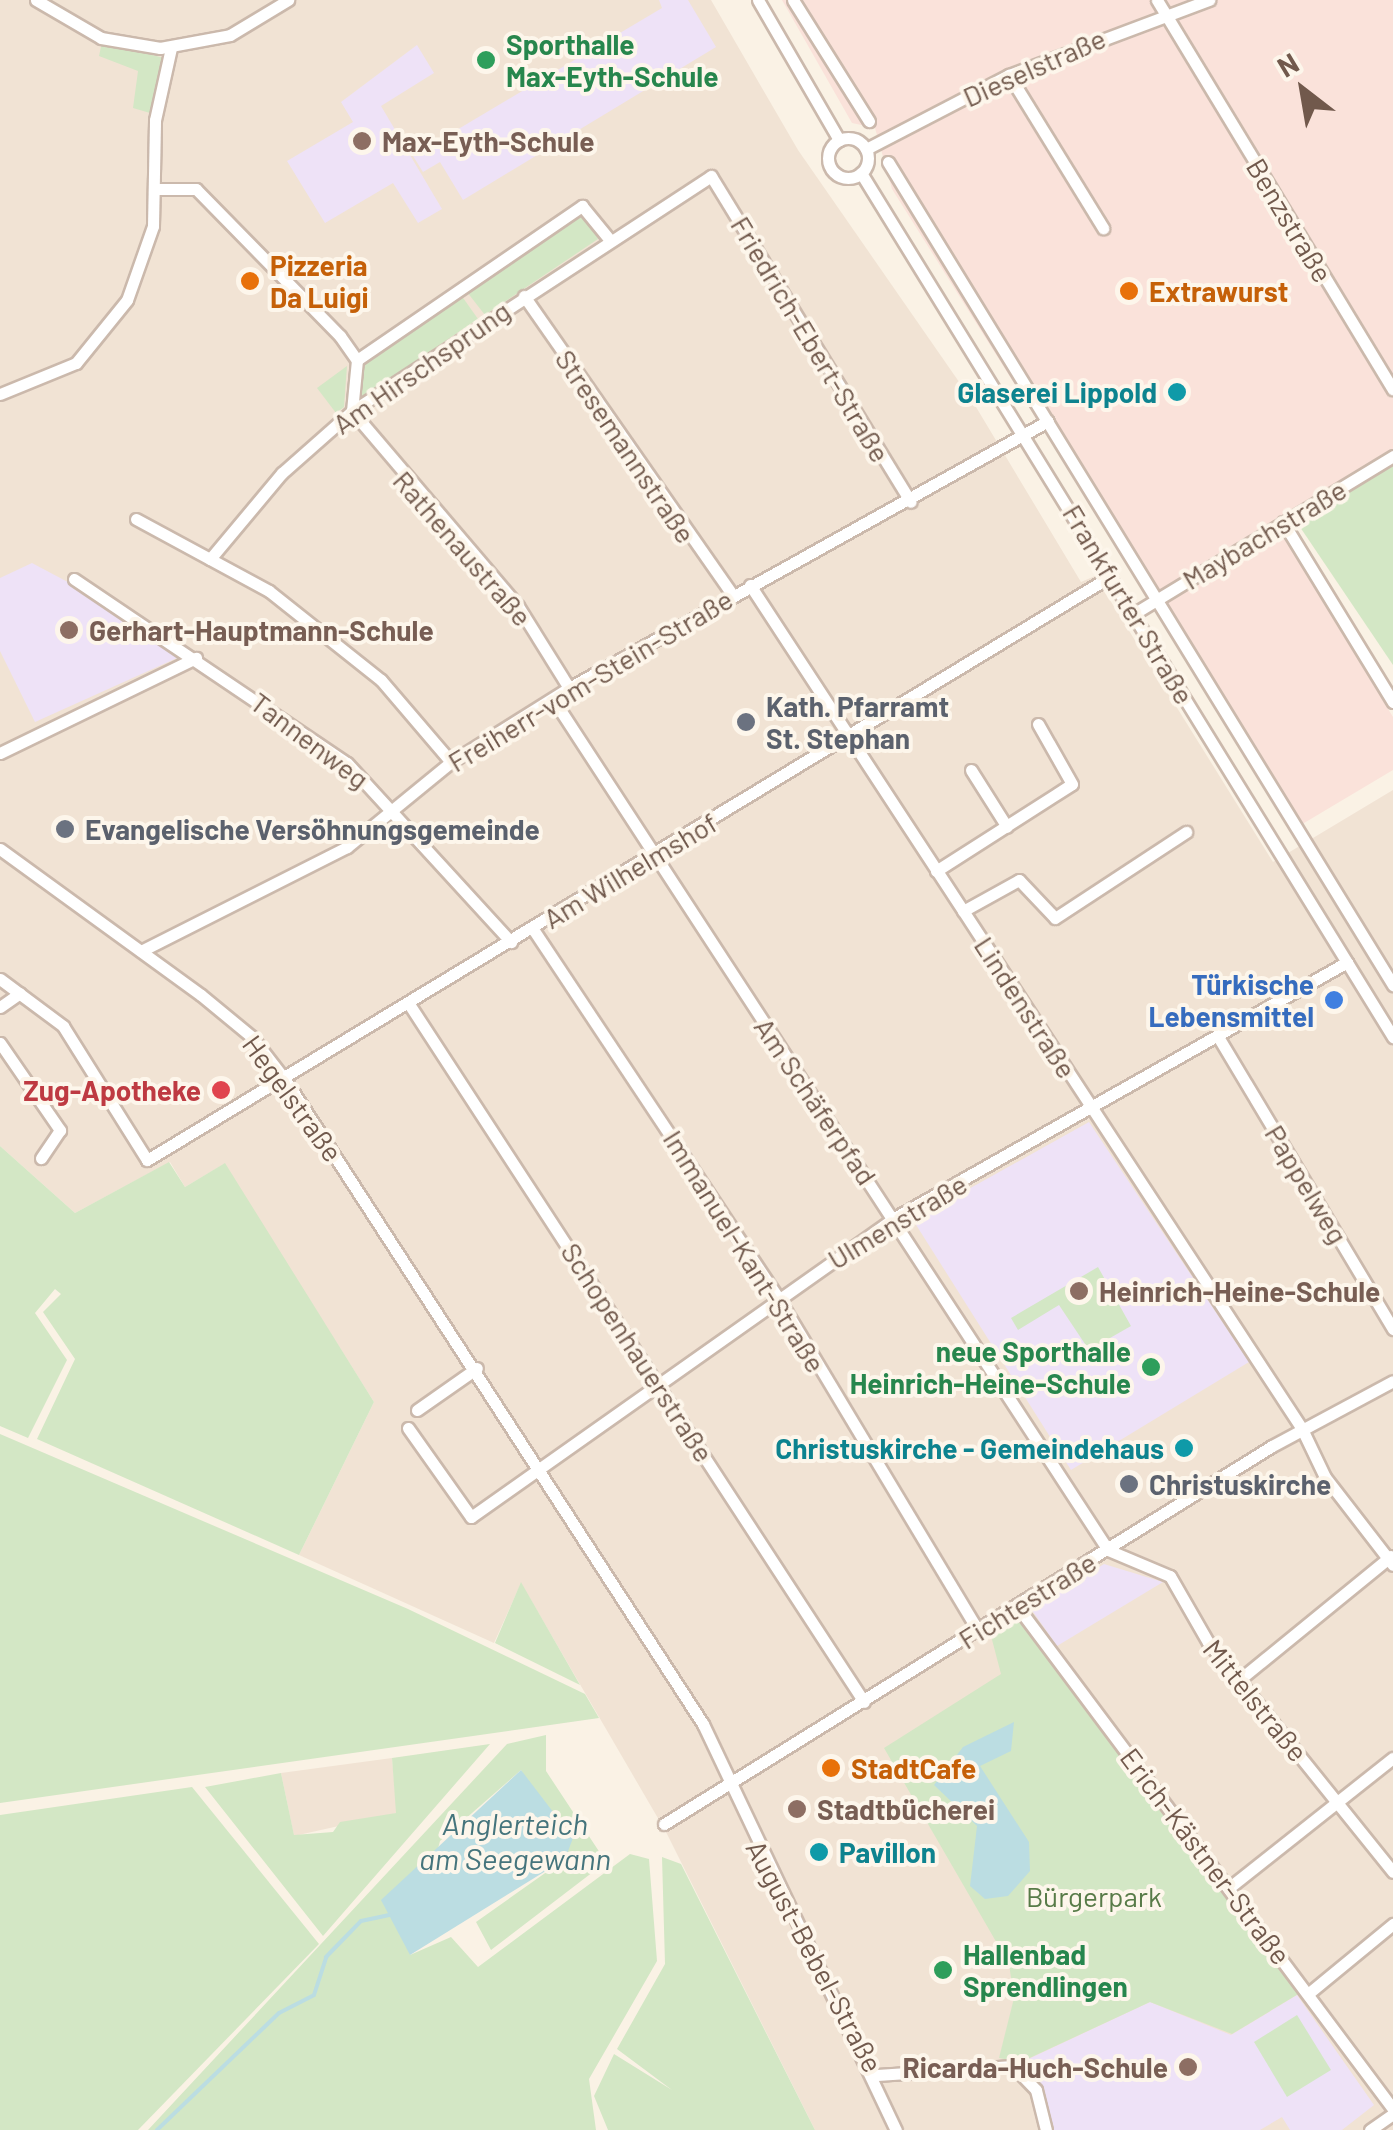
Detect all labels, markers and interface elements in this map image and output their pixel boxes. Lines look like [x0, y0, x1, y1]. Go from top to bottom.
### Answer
street label: Dieselstraße [957, 21, 1111, 113]
place label: Sporthalle Max-Eyth-Schule [506, 27, 718, 93]
north arrow [1253, 40, 1353, 140]
text: N [1271, 45, 1304, 84]
marker: Sporthalle Max-Eyth-Schule [475, 49, 497, 71]
place label: Max-Eyth-Schule [382, 124, 594, 158]
marker: Max-Eyth-Schule [351, 130, 373, 152]
street label: Benzstraße [1240, 152, 1340, 288]
street label: Friedrich-Ebert-Straße [724, 210, 898, 468]
place label: Pizzeria Da Luigi [270, 248, 369, 314]
marker: Pizzeria Da Luigi [239, 270, 261, 292]
place label: Extrawurst [1149, 274, 1288, 308]
marker: Extrawurst [1118, 280, 1140, 302]
street label: Am Hirschsprung [326, 293, 516, 441]
street label: Stresemannstraße [549, 343, 703, 549]
place label: Glaserei Lippold [957, 375, 1157, 409]
marker: Glaserei Lippold [1166, 381, 1188, 403]
street label: Rathenaustraße [387, 464, 539, 632]
street label: Maybachstraße [1176, 472, 1352, 596]
street label: Frankfurter Straße [1056, 498, 1202, 710]
street label: Freiherr-vom-Stein-Straße [442, 582, 738, 778]
place label: Gerhart-Hauptmann-Schule [89, 613, 434, 647]
marker: Gerhart-Hauptmann-Schule [58, 619, 80, 641]
street label: Tannenweg [244, 685, 376, 795]
place label: Kath. Pfarramt St. Stephan [766, 689, 949, 755]
marker: Kath. Pfarramt St. Stephan [735, 711, 757, 733]
street label: Am Wilhelmshof [537, 805, 723, 935]
place label: Evangelische Versöhnungsgemeinde [85, 812, 540, 846]
marker: Evangelische Versöhnungsgemeinde [54, 818, 76, 840]
street label: Lindenstraße [968, 930, 1084, 1084]
place label: Türkische Lebensmittel [1149, 967, 1314, 1033]
marker: Türkische Lebensmittel [1323, 989, 1345, 1011]
street label: Am Schäferpfad [748, 1011, 884, 1191]
street label: Hegelstraße [236, 1028, 350, 1168]
place label: Zug-Apotheke [23, 1073, 201, 1107]
marker: Zug-Apotheke [210, 1079, 232, 1101]
street label: Pappelweg [1258, 1119, 1356, 1249]
street label: Immanuel-Kant-Straße [657, 1124, 833, 1378]
street label: Ulmenstraße [821, 1166, 973, 1276]
street label: Schopenhauerstraße [555, 1236, 721, 1468]
place label: Heinrich-Heine-Schule [1099, 1274, 1380, 1308]
marker: Heinrich-Heine-Schule [1068, 1280, 1090, 1302]
place label: neue Sporthalle Heinrich-Heine-Schule [850, 1334, 1131, 1400]
marker: neue Sporthalle Heinrich-Heine-Schule [1140, 1356, 1162, 1378]
place label: Christuskirche - Gemeindehaus [775, 1431, 1164, 1465]
marker: Christuskirche - Gemeindehaus [1173, 1437, 1195, 1459]
place label: Christuskirche [1149, 1467, 1331, 1501]
marker: Christuskirche [1118, 1473, 1140, 1495]
street label: Fichtestraße [952, 1544, 1102, 1656]
street label: Mittelstraße [1197, 1632, 1315, 1768]
street label: Erich-Kästner-Straße [1114, 1741, 1298, 1971]
place label: StadtCafe [851, 1751, 976, 1785]
marker: StadtCafe [820, 1757, 842, 1779]
place label: Stadtbücherei [817, 1792, 995, 1826]
marker: Stadtbücherei [786, 1798, 808, 1820]
water label: Anglerteich am Seegewann [419, 1805, 611, 1876]
street label: August-Bebel-Straße [740, 1834, 890, 2078]
place label: Pavillon [839, 1835, 936, 1869]
marker: Pavillon [808, 1841, 830, 1863]
park label: Bürgerpark [1026, 1879, 1162, 1913]
place label: Hallenbad Sprendlingen [963, 1937, 1128, 2003]
marker: Hallenbad Sprendlingen [932, 1959, 954, 1981]
place label: Ricarda-Huch-Schule [902, 2050, 1168, 2084]
marker: Ricarda-Huch-Schule [1177, 2056, 1199, 2078]

